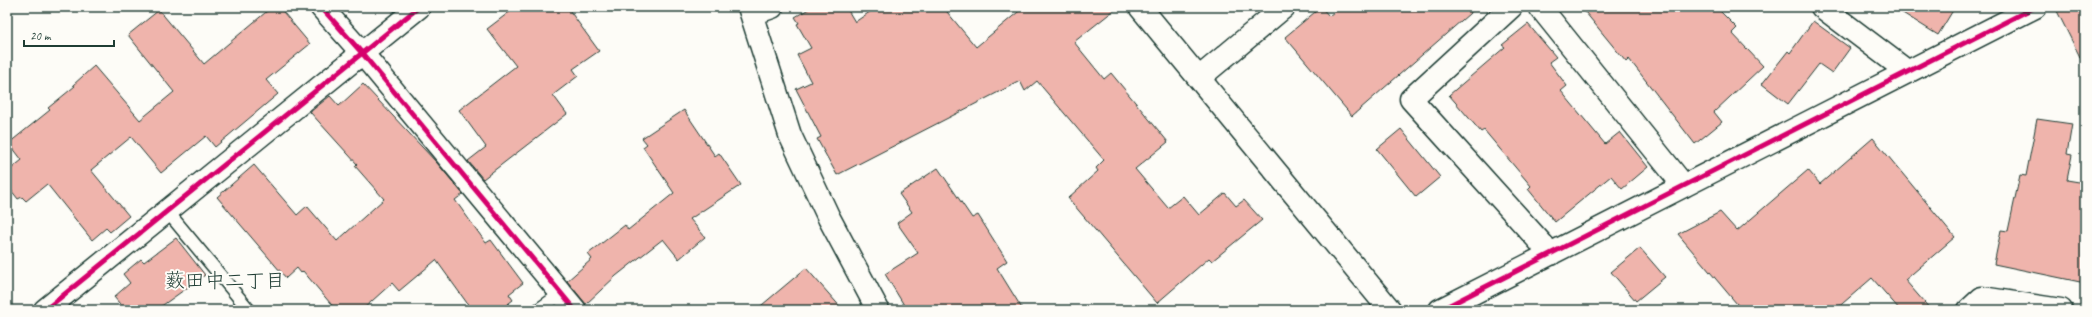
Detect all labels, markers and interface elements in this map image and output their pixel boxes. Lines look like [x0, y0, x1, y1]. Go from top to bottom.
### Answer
scale bar [24, 22, 114, 48]
text: 20 m [30, 28, 52, 44]
district label: 薮田中二丁目 [165, 268, 285, 293]

